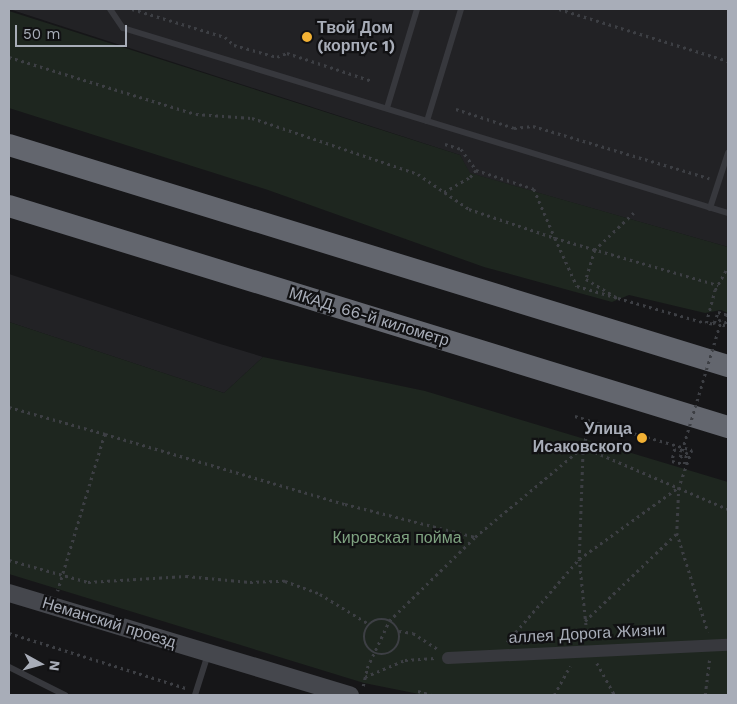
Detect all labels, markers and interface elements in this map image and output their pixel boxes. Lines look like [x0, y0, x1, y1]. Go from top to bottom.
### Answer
scale bar [18, 15, 130, 47]
place label: Твой Дом (корпус 1) [317, 18, 395, 56]
text: 50 m [23, 25, 60, 43]
marker: Твой Дом (корпус 1) [301, 31, 313, 43]
street label: МКАД, 66-й километр [287, 284, 451, 350]
place label: Улица Исаковского [533, 419, 632, 457]
marker: Улица Исаковского [636, 432, 648, 444]
park label: Кировская пойма [332, 528, 462, 548]
street label: Неманский проезд [40, 594, 178, 652]
street label: аллея Дорога Жизни [508, 620, 666, 648]
north arrow [15, 639, 65, 689]
text: N [46, 660, 63, 672]

